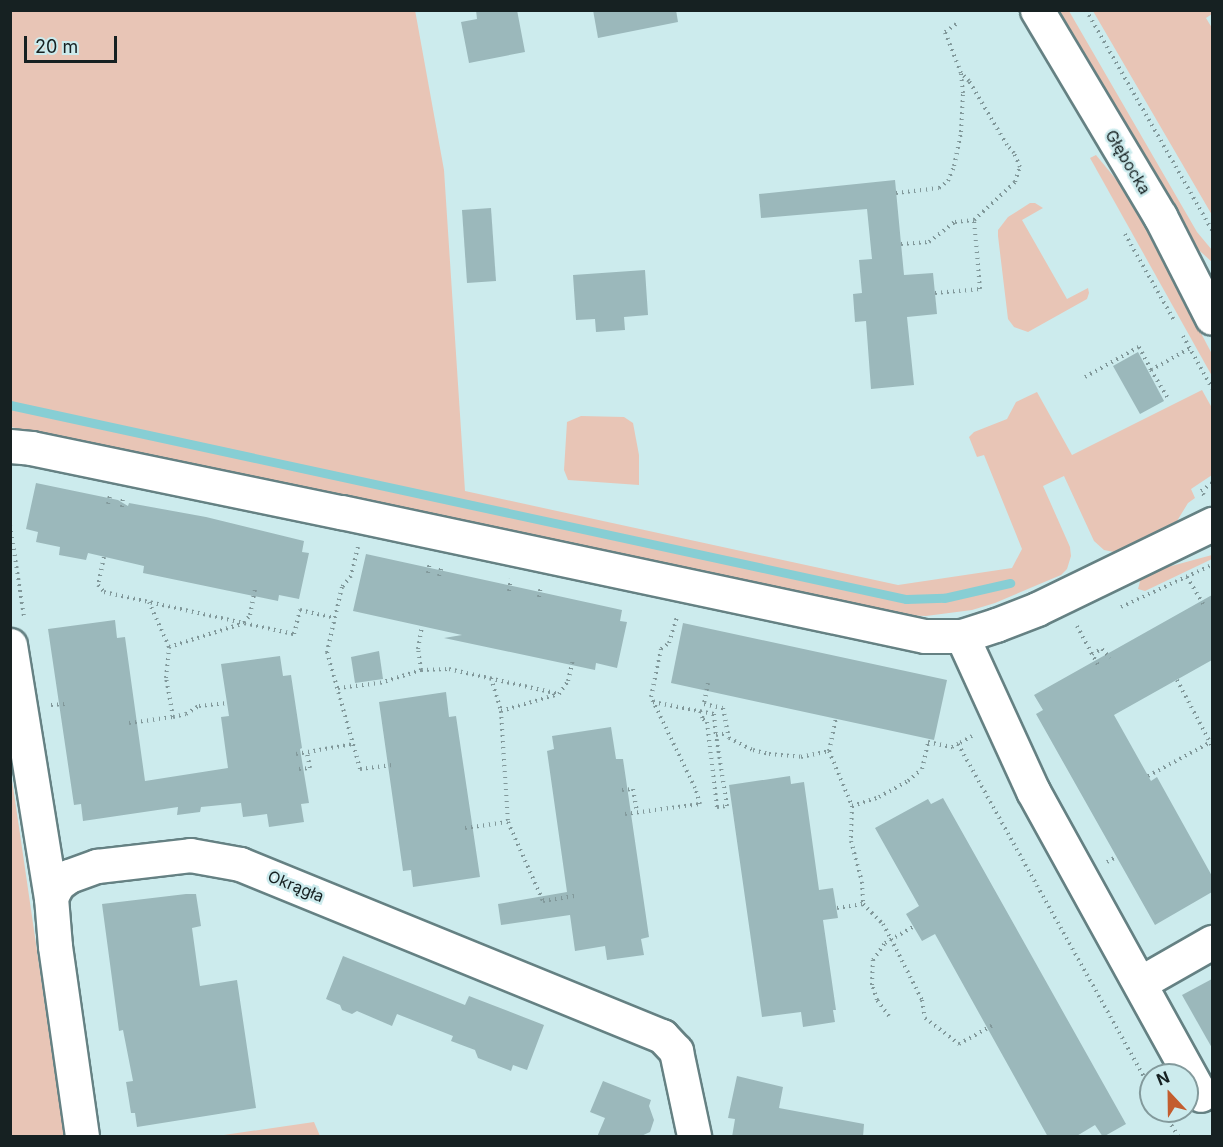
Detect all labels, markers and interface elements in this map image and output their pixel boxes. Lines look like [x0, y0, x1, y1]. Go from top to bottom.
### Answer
scale bar [27, 24, 120, 62]
text: 20 m [35, 36, 78, 57]
street label: Głębocka [1101, 126, 1155, 198]
street label: Okrągła [265, 866, 327, 906]
north arrow [1139, 1063, 1199, 1123]
text: N [1154, 1067, 1172, 1090]

